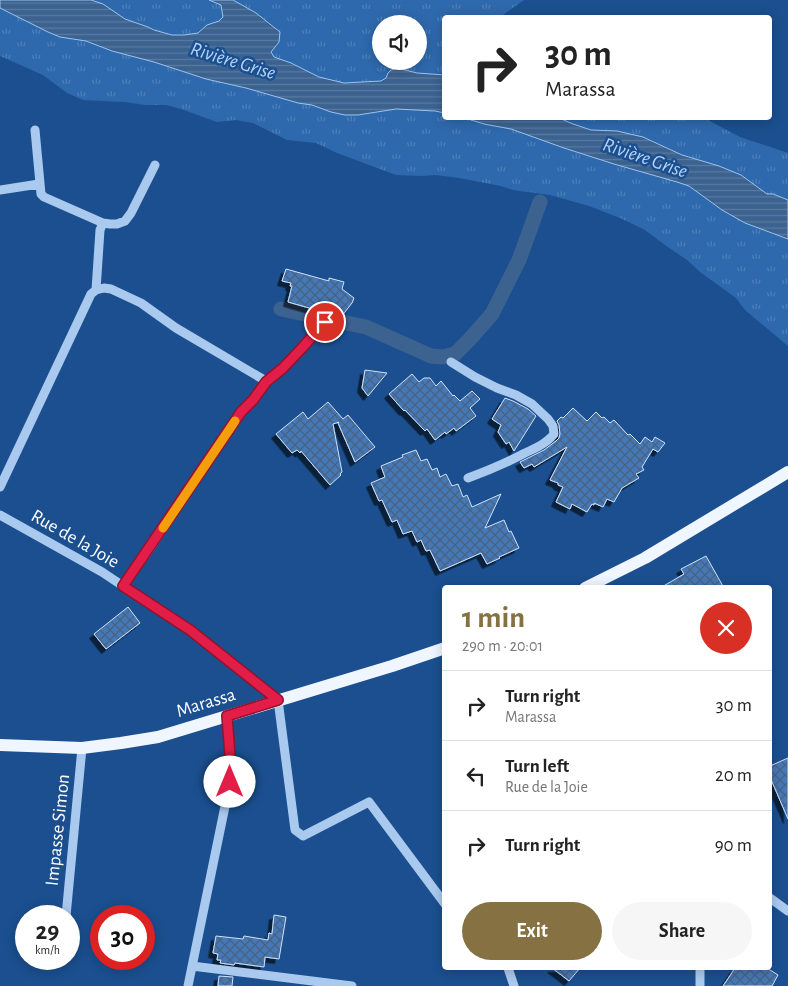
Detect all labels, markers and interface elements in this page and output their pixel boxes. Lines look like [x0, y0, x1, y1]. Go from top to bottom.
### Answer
map controls [372, 15, 427, 70]
button: sound [372, 15, 427, 70]
icon: right [462, 35, 527, 100]
text: 30 m [545, 37, 612, 72]
water label: Rivière Grise [188, 39, 278, 84]
text: Marassa [545, 78, 616, 100]
water label: Rivière Grise [600, 134, 690, 182]
pin [304, 301, 346, 343]
icon: arrive [311, 308, 339, 336]
street label: Rue de la Joie [28, 506, 122, 572]
button: close [700, 602, 752, 654]
text: 1 min [462, 603, 525, 633]
text: 290 m · 20:01 [462, 638, 543, 654]
street label: Marassa [174, 685, 238, 721]
text: Turn right [505, 687, 580, 706]
icon: right [462, 692, 490, 720]
text: 30 m [716, 696, 752, 715]
text: Marassa [505, 709, 556, 725]
position arrow [203, 755, 255, 807]
text: Turn left [505, 757, 569, 776]
icon: left [462, 762, 490, 790]
text: 20 m [715, 766, 752, 785]
street label: Impasse Simon [43, 773, 73, 887]
text: Rue de la Joie [505, 779, 588, 795]
icon: right [462, 832, 490, 860]
text: Turn right [505, 836, 580, 855]
text: 90 m [715, 836, 752, 855]
button: Exit [462, 902, 602, 960]
button: Share [612, 902, 752, 960]
speed limit sign: 30 [90, 905, 155, 970]
text: 29 [36, 919, 59, 944]
text: km/h [35, 944, 60, 956]

